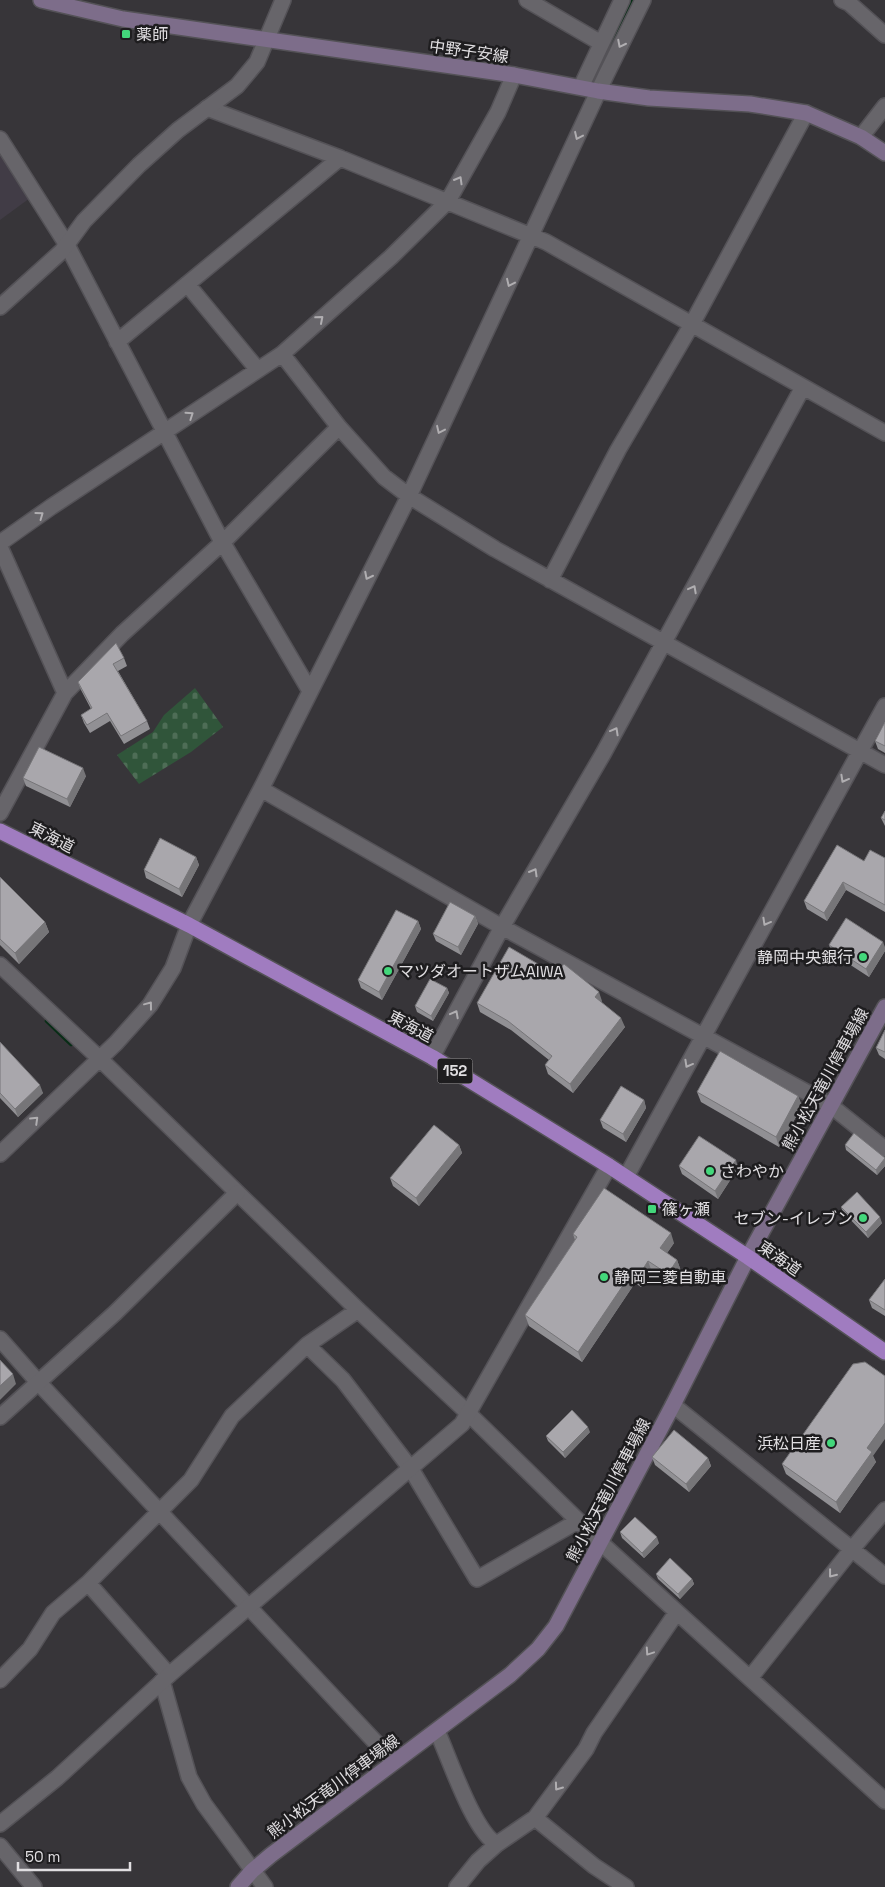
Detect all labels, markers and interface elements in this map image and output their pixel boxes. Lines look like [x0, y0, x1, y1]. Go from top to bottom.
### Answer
place label: 薬師 [136, 24, 168, 45]
marker: 薬師 [120, 28, 132, 40]
street label: 中野子安線 [428, 36, 510, 67]
one-way arrow [617, 38, 627, 47]
one-way arrow [574, 131, 584, 140]
one-way arrow [453, 177, 463, 186]
one-way arrow [505, 278, 516, 287]
one-way arrow [315, 316, 324, 325]
one-way arrow [184, 412, 193, 421]
one-way arrow [436, 425, 446, 434]
one-way arrow [34, 511, 43, 521]
one-way arrow [364, 571, 374, 580]
one-way arrow [687, 585, 697, 594]
one-way arrow [609, 728, 619, 737]
one-way arrow [841, 774, 851, 783]
street label: 東海道 [26, 817, 78, 858]
one-way arrow [528, 869, 538, 878]
one-way arrow [762, 916, 772, 925]
place label: 静岡中央銀行 [757, 947, 853, 968]
marker: 静岡中央銀行 [857, 951, 869, 963]
place label: マツダオートザムAIWA [398, 961, 563, 982]
marker: マツダオートザムAIWA [382, 965, 394, 977]
one-way arrow [143, 1001, 152, 1011]
street label: 熊小松天竜川停車場線 [777, 1004, 873, 1154]
street label: 東海道 [385, 1006, 437, 1047]
one-way arrow [449, 1010, 459, 1019]
road number: 152 [438, 1058, 472, 1084]
one-way arrow [684, 1059, 694, 1068]
one-way arrow [29, 1117, 38, 1126]
place label: さわやか [720, 1161, 784, 1182]
marker: さわやか [704, 1165, 716, 1177]
place label: 篠ヶ瀬 [662, 1199, 710, 1220]
marker: 篠ヶ瀬 [646, 1203, 658, 1215]
place label: セブン-イレブン [734, 1208, 853, 1229]
marker: セブン-イレブン [857, 1212, 869, 1224]
street label: 東海道 [754, 1236, 805, 1281]
place label: 静岡三菱自動車 [614, 1267, 726, 1288]
marker: 静岡三菱自動車 [598, 1271, 610, 1283]
street label: 熊小松天竜川停車場線 [562, 1415, 655, 1566]
place label: 浜松日産 [757, 1433, 821, 1454]
marker: 浜松日産 [825, 1437, 837, 1449]
one-way arrow [829, 1568, 837, 1577]
one-way arrow [646, 1647, 655, 1656]
street label: 熊小松天竜川停車場線 [263, 1730, 404, 1843]
one-way arrow [555, 1781, 564, 1791]
scale bar [18, 1840, 130, 1872]
text: 50 m [25, 1847, 60, 1866]

